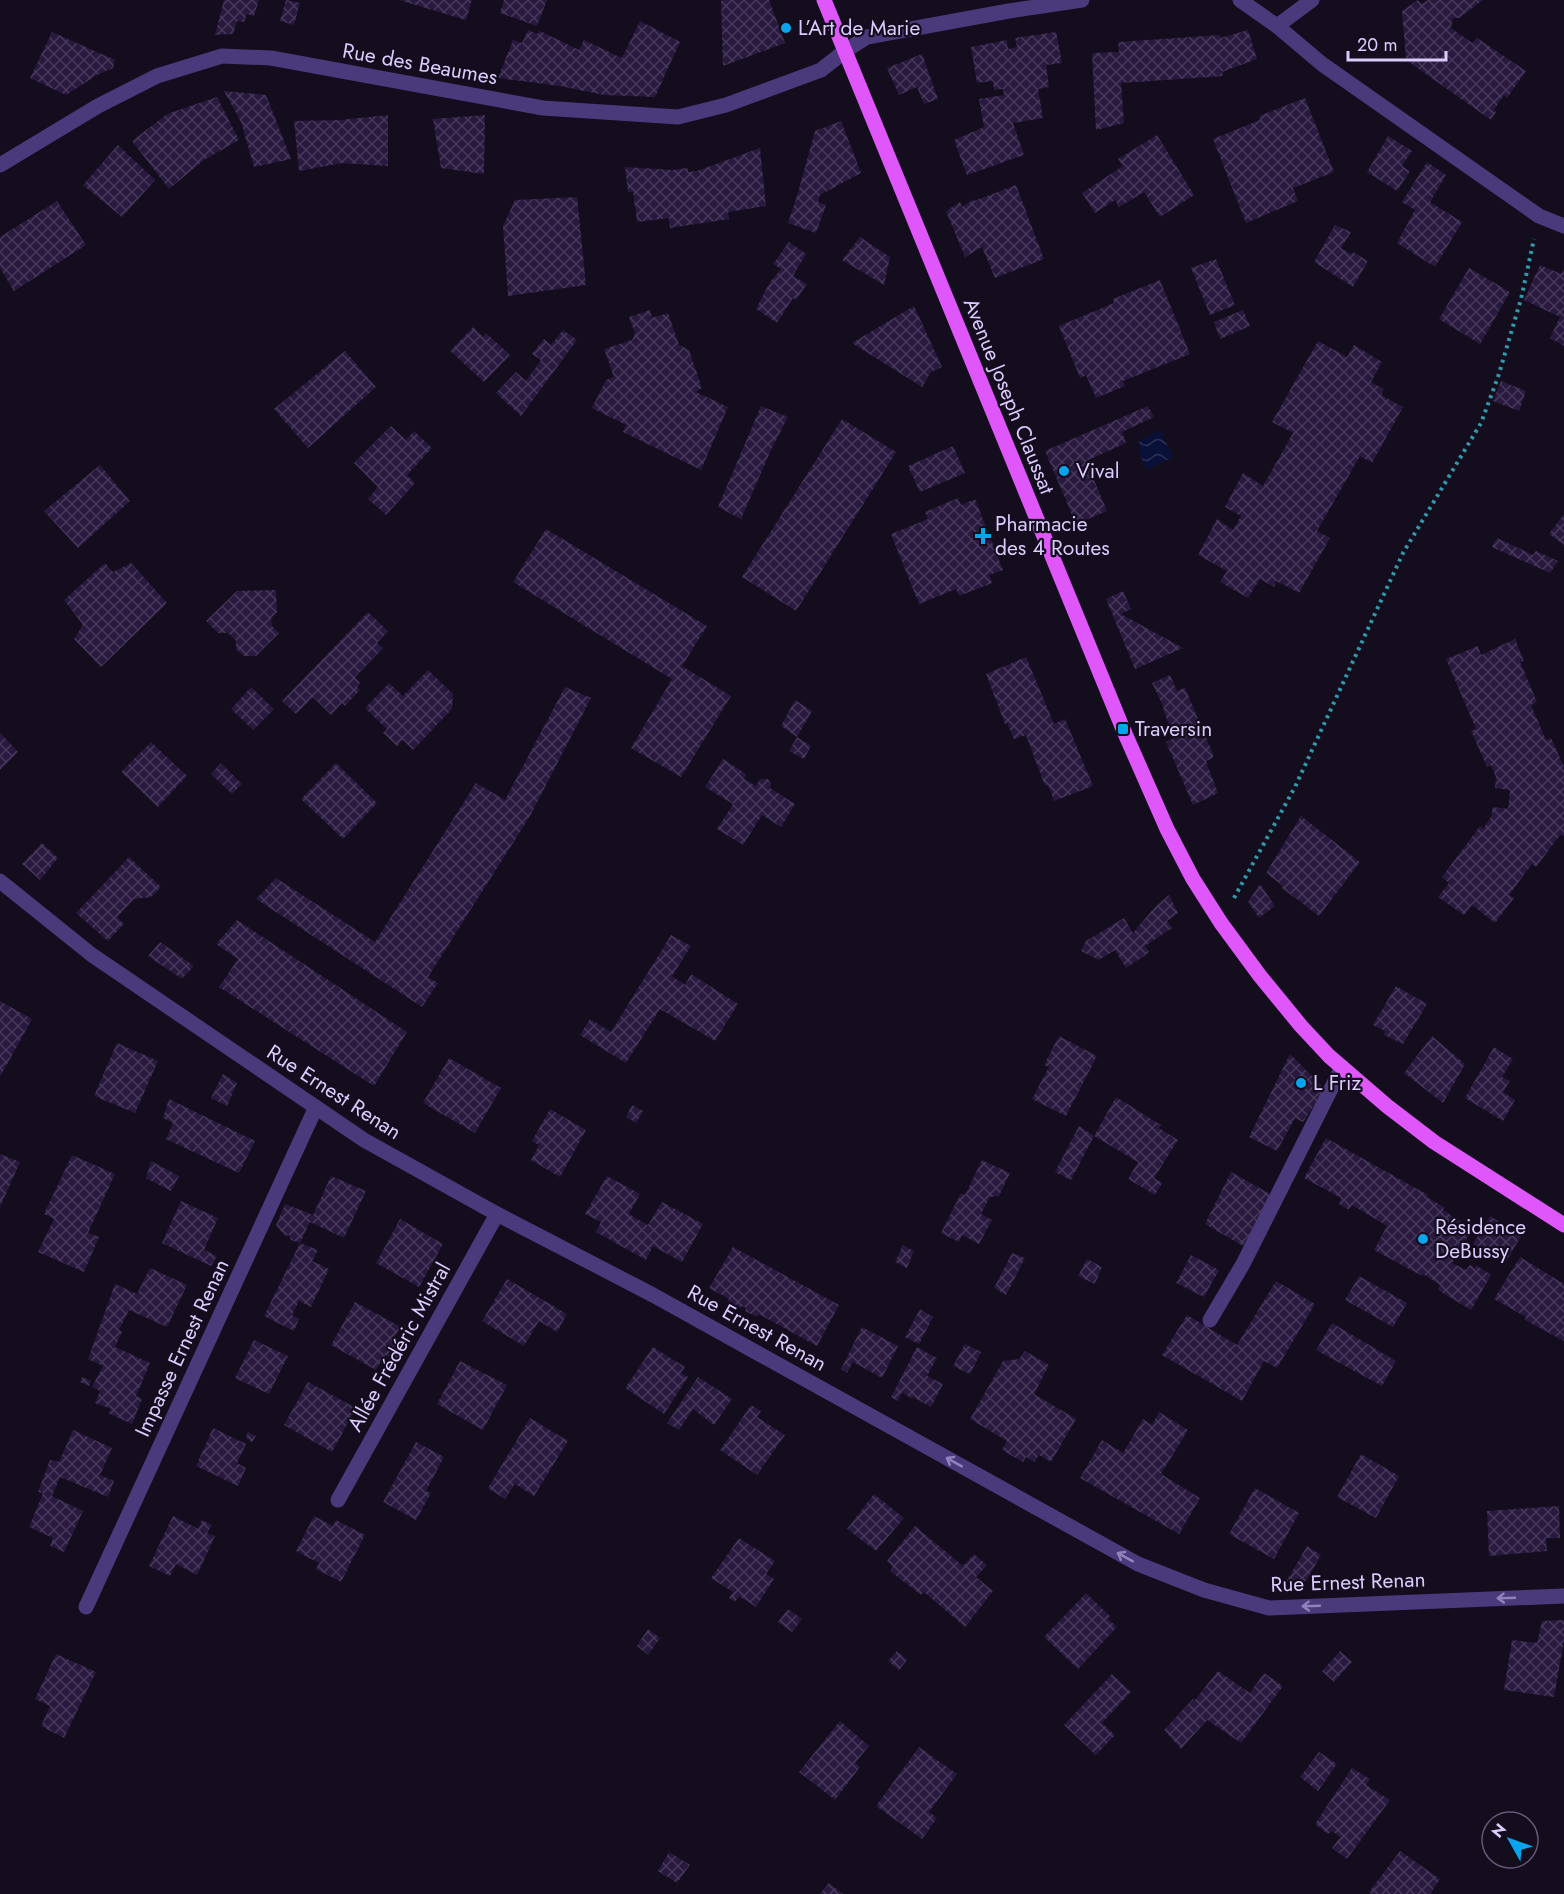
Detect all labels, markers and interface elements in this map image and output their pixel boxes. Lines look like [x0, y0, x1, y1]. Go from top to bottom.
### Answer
place label: L’Art de Marie [798, 13, 920, 43]
marker: L’Art de Marie [779, 21, 793, 35]
scale bar [1348, 24, 1446, 62]
text: 20 m [1357, 32, 1397, 58]
street label: Rue des Beaumes [340, 36, 500, 92]
street label: Avenue Joseph Claussat [956, 293, 1062, 499]
place label: Vival [1076, 456, 1120, 486]
marker: Vival [1057, 464, 1071, 478]
place label: Pharmacie des 4 Routes [995, 509, 1110, 563]
marker: Pharmacie des 4 Routes [976, 529, 990, 543]
place label: Traversin [1135, 714, 1212, 744]
marker: Traversin [1116, 722, 1130, 736]
street label: Rue Ernest Renan [261, 1037, 407, 1147]
place label: L Friz [1313, 1068, 1361, 1098]
marker: L Friz [1294, 1076, 1308, 1090]
place label: Résidence DeBussy [1435, 1212, 1526, 1266]
marker: Résidence DeBussy [1416, 1232, 1430, 1246]
street label: Impasse Ernest Renan [128, 1254, 236, 1442]
street label: Allée Frédéric Mistral [340, 1257, 458, 1437]
street label: Rue Ernest Renan [682, 1277, 832, 1379]
one-way arrow [946, 1456, 964, 1467]
one-way arrow [1117, 1551, 1134, 1563]
street label: Rue Ernest Renan [1270, 1564, 1426, 1600]
one-way arrow [1496, 1593, 1516, 1604]
one-way arrow [1301, 1601, 1321, 1612]
north arrow [1480, 1810, 1540, 1870]
text: N [1486, 1818, 1512, 1843]

